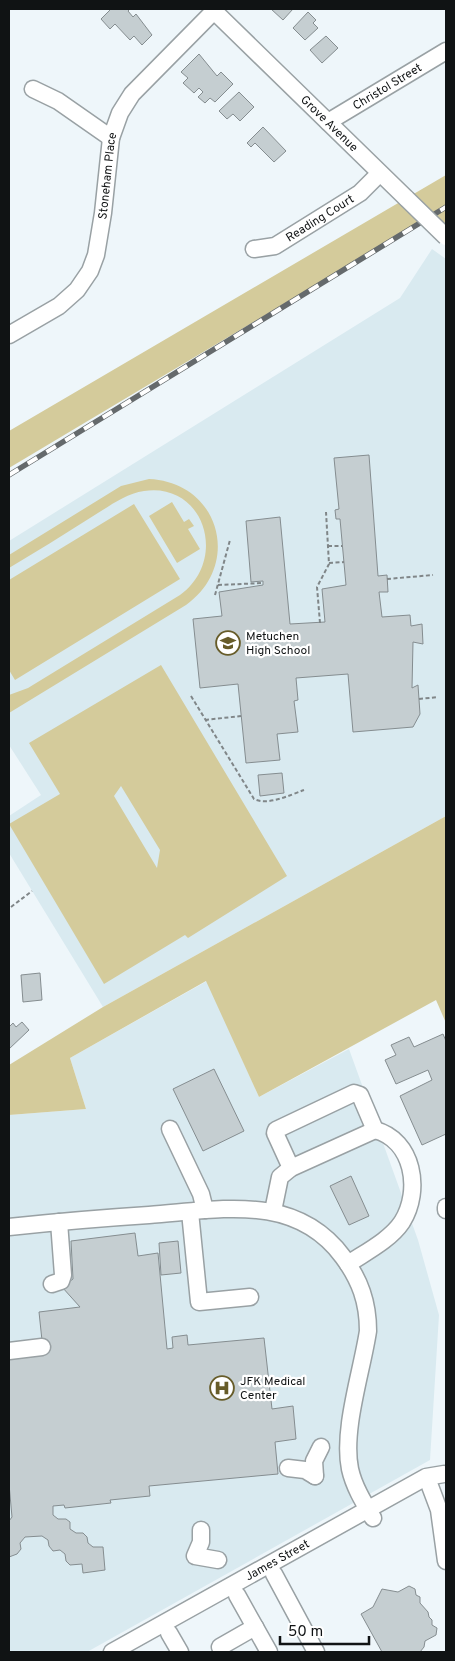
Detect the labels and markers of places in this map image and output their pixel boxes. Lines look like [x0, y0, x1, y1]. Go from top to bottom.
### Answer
place label: Metuchen High School [246, 629, 310, 659]
school or university icon: Metuchen High School [215, 630, 241, 656]
place label: JFK Medical Center [240, 1374, 306, 1404]
hospital icon: JFK Medical Center [209, 1375, 235, 1401]

